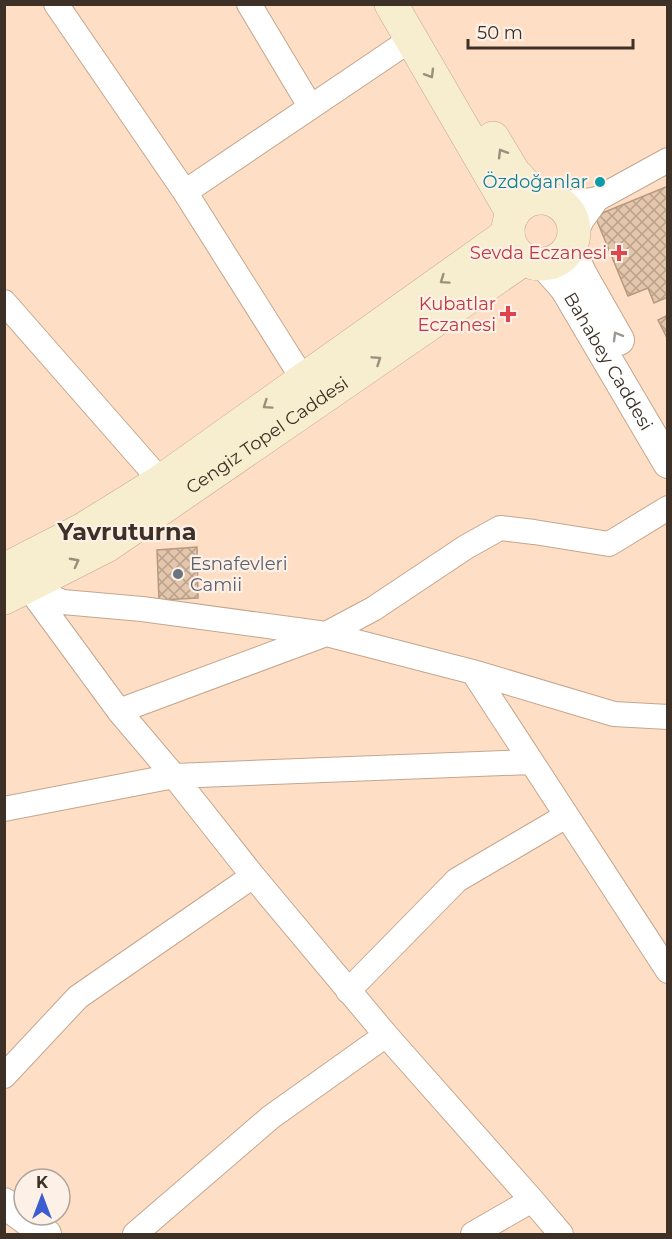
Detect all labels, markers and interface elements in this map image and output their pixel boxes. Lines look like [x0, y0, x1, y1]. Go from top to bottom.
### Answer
scale bar [468, 12, 633, 50]
text: 50 m [477, 22, 523, 44]
one-way arrow [423, 68, 434, 78]
one-way arrow [498, 149, 510, 159]
place label: Özdoğanlar [483, 171, 588, 193]
marker: Özdoğanlar [593, 175, 607, 189]
place label: Sevda Eczanesi [470, 242, 607, 264]
marker: Sevda Eczanesi [612, 246, 626, 260]
one-way arrow [439, 273, 450, 284]
street label: Bahabey Caddesi [559, 288, 657, 434]
place label: Kubatlar Eczanesi [418, 293, 496, 336]
marker: Kubatlar Eczanesi [501, 307, 515, 321]
one-way arrow [613, 332, 624, 342]
one-way arrow [371, 356, 381, 368]
street label: Cengiz Topel Caddesi [182, 372, 353, 499]
one-way arrow [263, 398, 274, 409]
district label: Yavruturna [57, 517, 197, 546]
place label: Esnafevleri Camii [190, 553, 288, 596]
one-way arrow [69, 558, 80, 569]
marker: Esnafevleri Camii [171, 567, 185, 581]
north arrow [12, 1167, 72, 1227]
text: K [36, 1173, 49, 1192]

